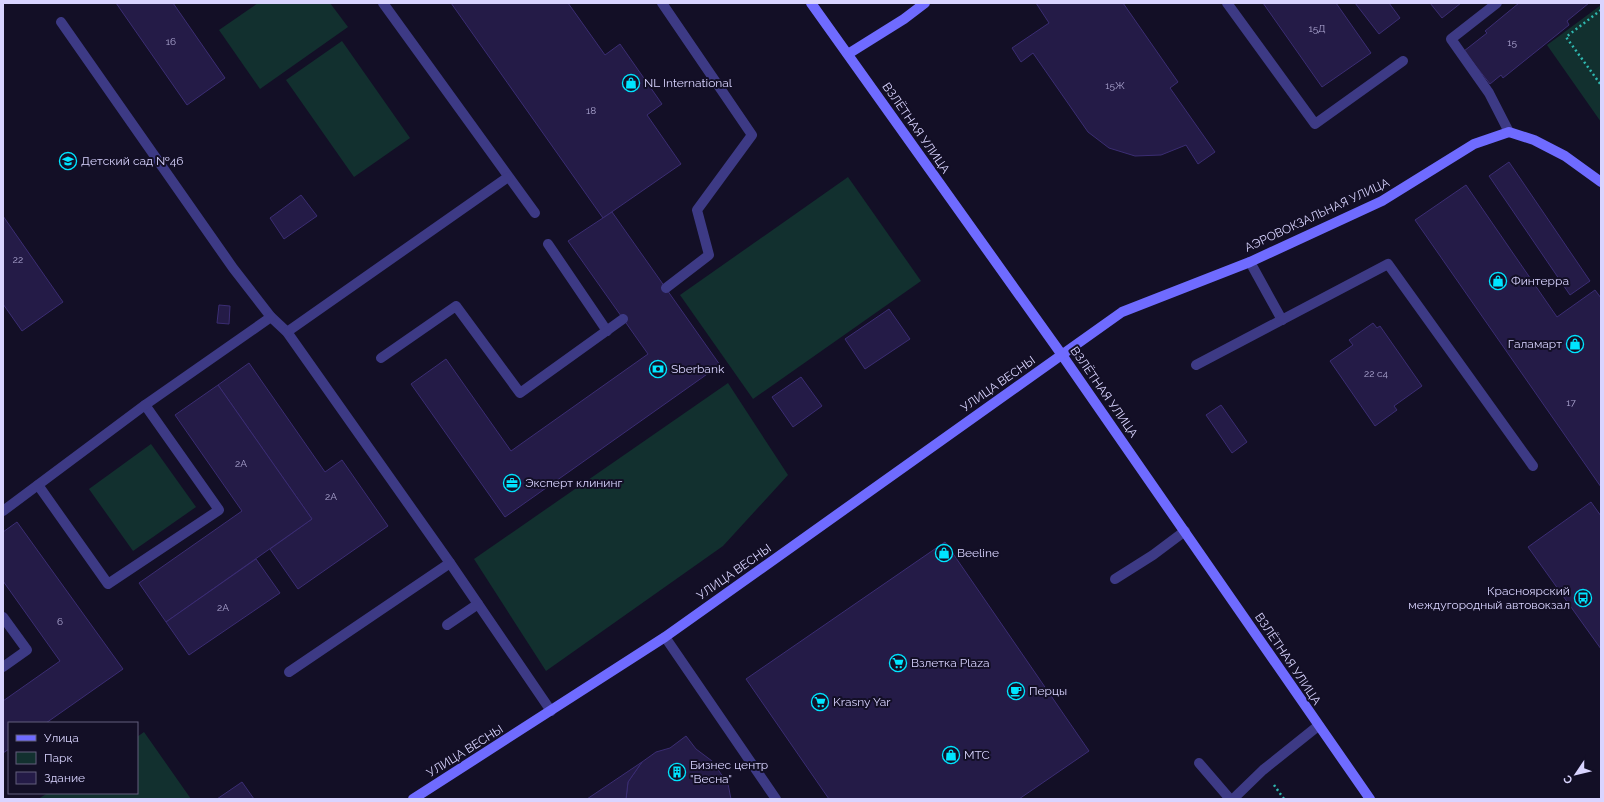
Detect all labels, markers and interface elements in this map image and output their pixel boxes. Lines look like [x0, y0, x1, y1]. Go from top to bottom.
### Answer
house number: 15Д [1308, 23, 1326, 34]
house number: 16 [166, 36, 176, 47]
house number: 15 [1507, 37, 1517, 48]
shop icon: NL International [621, 73, 641, 93]
place label: NL International [644, 76, 733, 90]
street label: ВЗЛЁТНАЯ УЛИЦА [879, 80, 953, 176]
house number: 15Ж [1105, 80, 1125, 91]
house number: 18 [586, 105, 596, 116]
school or university icon: Детский сад №46 [58, 151, 78, 171]
place label: Детский сад №46 [81, 154, 184, 168]
street label: АЭРОВОКЗАЛЬНАЯ УЛИЦА [1242, 175, 1392, 255]
house number: 22 [13, 254, 23, 265]
shop icon: Финтерра [1488, 271, 1508, 291]
place label: Финтерра [1511, 274, 1569, 288]
shop icon: Галамарт [1565, 334, 1585, 354]
place label: Галамарт [1508, 337, 1562, 351]
street label: ВЗЛЁТНАЯ УЛИЦА [1067, 344, 1141, 440]
street label: УЛИЦА ВЕСНЫ [958, 353, 1038, 415]
bank icon: Sberbank [648, 359, 668, 379]
place label: Sberbank [671, 362, 725, 376]
house number: 22 с4 [1364, 368, 1388, 379]
house number: 17 [1566, 397, 1576, 408]
house number: 2А [235, 458, 247, 469]
office icon: Эксперт клининг [502, 473, 522, 493]
place label: Эксперт клининг [525, 476, 622, 490]
house number: 2А [325, 491, 337, 502]
street label: УЛИЦА ВЕСНЫ [694, 541, 774, 603]
shop icon: Beeline [934, 543, 954, 563]
place label: Beeline [957, 546, 999, 560]
place label: Красноярский междугородный автовокзал [1408, 584, 1570, 612]
bus stop icon: Красноярский междугородный автовокзал [1573, 588, 1593, 608]
house number: 2А [217, 602, 229, 613]
street label: ВЗЛЁТНАЯ УЛИЦА [1252, 610, 1324, 708]
house number: 6 [57, 616, 63, 627]
supermarket icon: Взлетка Plaza [888, 653, 908, 673]
place label: Взлетка Plaza [911, 656, 990, 670]
cafe icon: Перцы [1006, 681, 1026, 701]
place label: Перцы [1029, 684, 1067, 698]
supermarket icon: Krasny Yar [810, 692, 830, 712]
place label: Krasny Yar [833, 695, 891, 709]
legend [8, 722, 138, 794]
street label: УЛИЦА ВЕСНЫ [424, 722, 506, 780]
text: Улица [44, 731, 79, 745]
shop icon: МТС [941, 745, 961, 765]
place label: МТС [964, 748, 990, 762]
text: Парк [44, 751, 73, 765]
north arrow [1556, 754, 1596, 794]
place label: Бизнес центр "Весна" [690, 758, 768, 786]
building icon: Бизнес центр "Весна" [667, 762, 687, 782]
text: Здание [44, 771, 85, 785]
text: С [1560, 772, 1576, 786]

